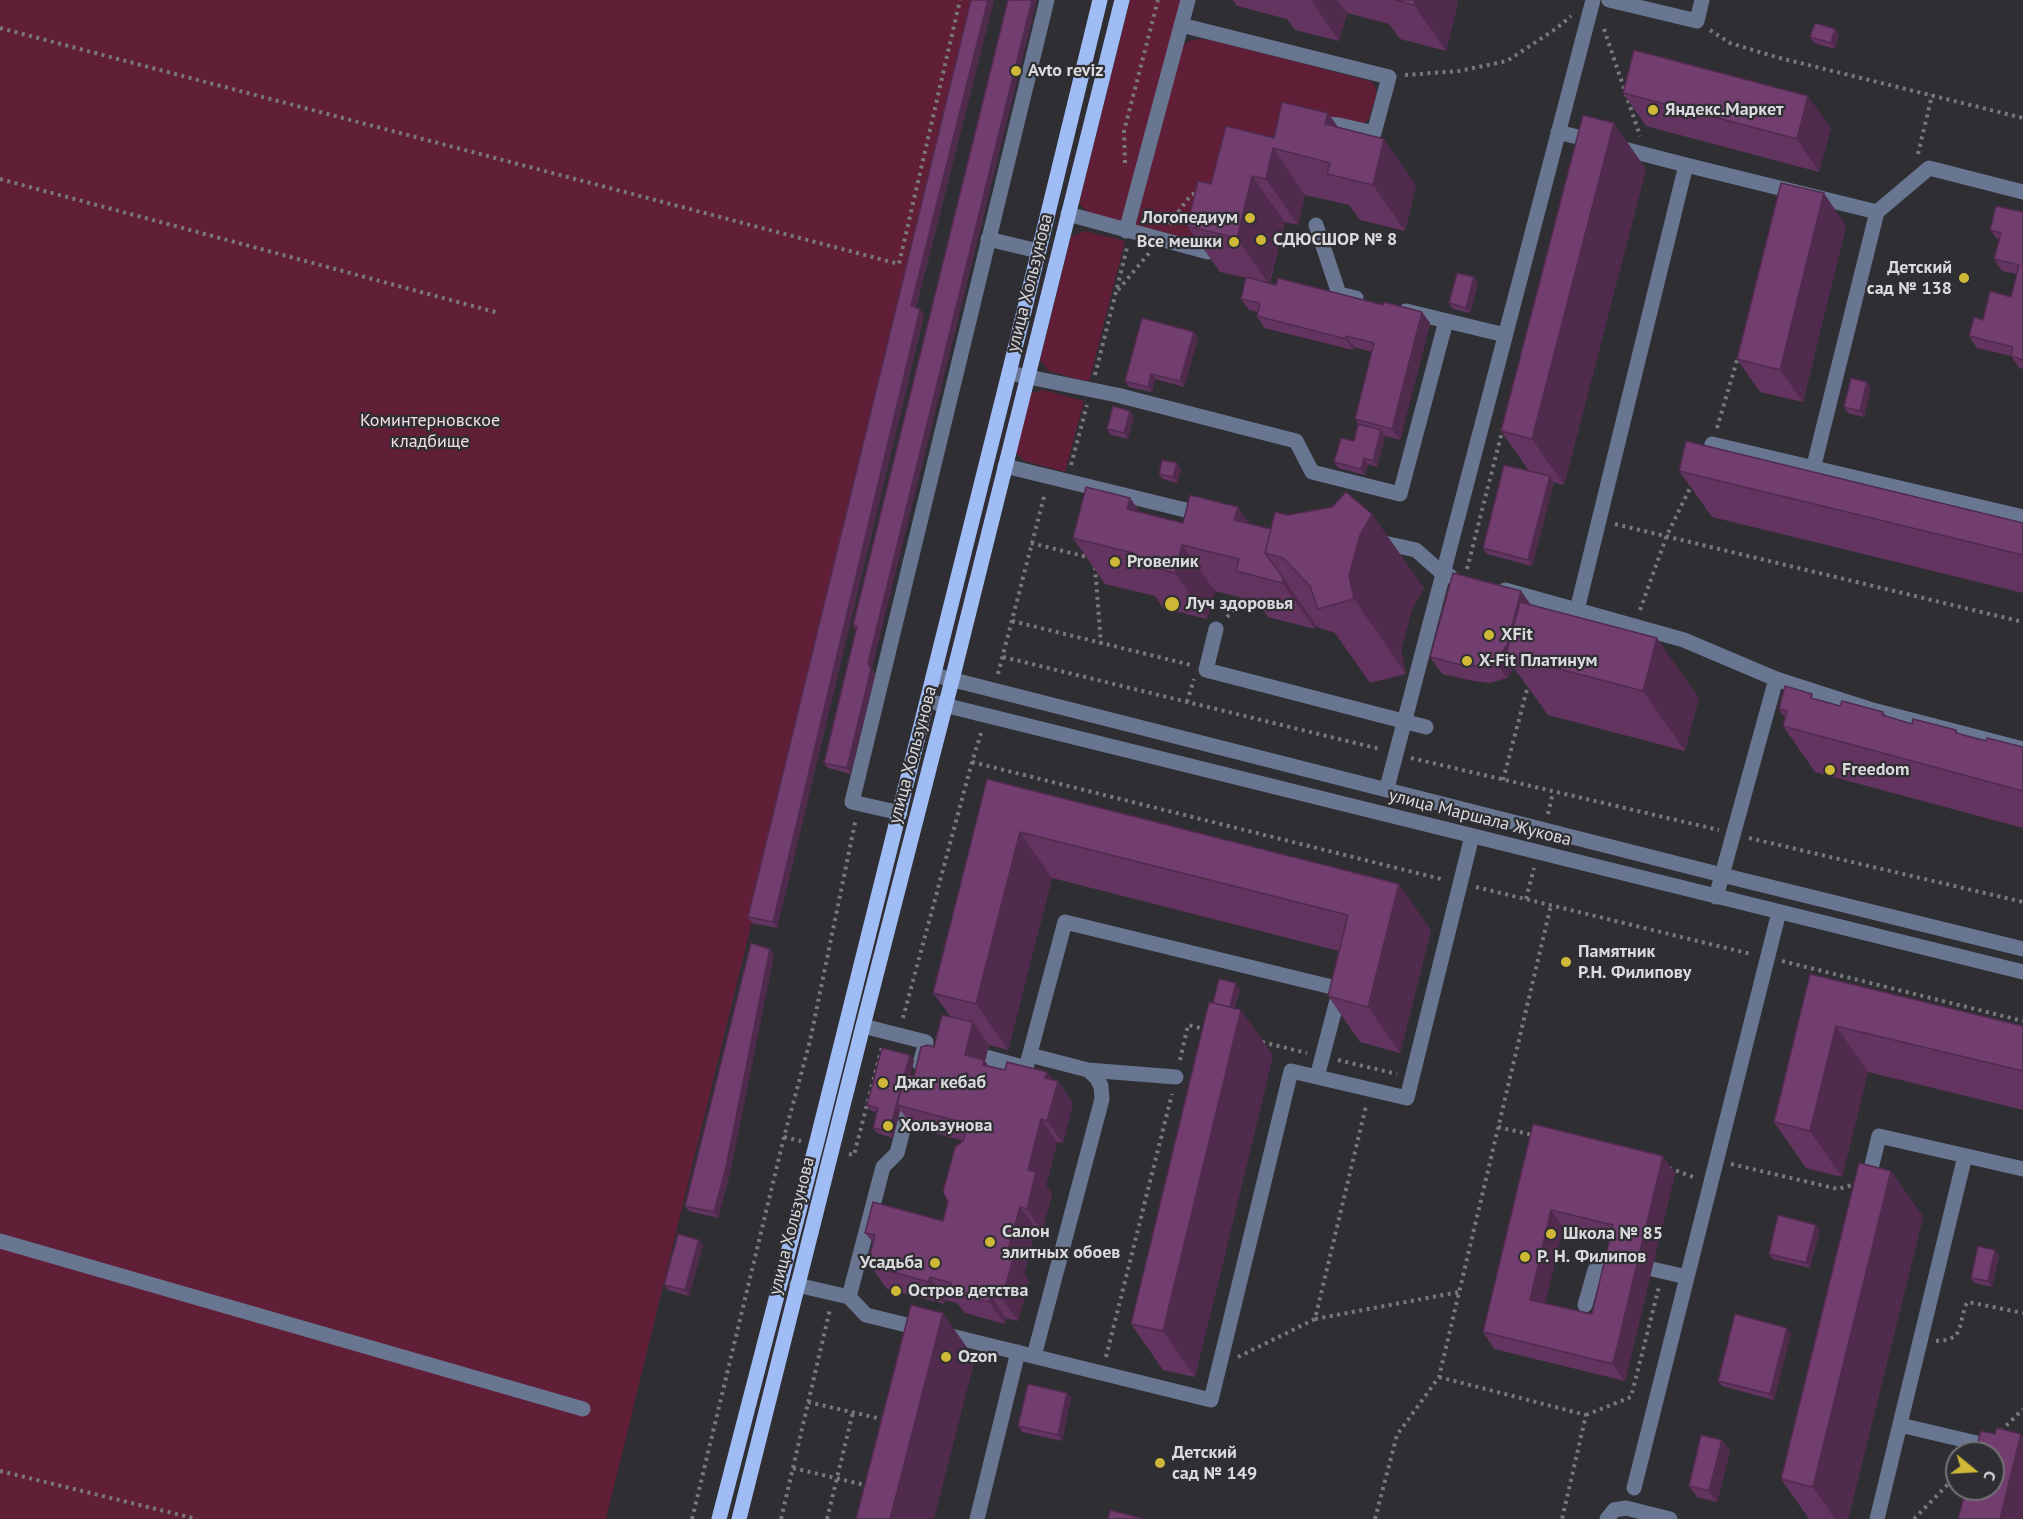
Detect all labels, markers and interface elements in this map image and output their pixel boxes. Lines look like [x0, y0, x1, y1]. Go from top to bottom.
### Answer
place label: Avto reviz [1028, 60, 1103, 82]
marker: Avto reviz [1009, 64, 1023, 78]
place label: Яндекс.Маркет [1665, 99, 1784, 121]
marker: Яндекс.Маркет [1646, 103, 1660, 117]
place label: Логопедиум [1142, 207, 1238, 229]
marker: Логопедиум [1243, 211, 1257, 225]
street label: улица Хользунова [1002, 212, 1058, 354]
place label: СДЮСШОР № 8 [1273, 229, 1397, 251]
place label: Все мешки [1137, 231, 1222, 253]
marker: СДЮСШОР № 8 [1254, 233, 1268, 247]
marker: Все мешки [1227, 235, 1241, 249]
place label: Детский сад № 138 [1867, 257, 1952, 300]
marker: Детский сад № 138 [1957, 271, 1971, 285]
park label: Коминтерновское кладбище [360, 410, 500, 452]
place label: Proвелик [1127, 551, 1199, 573]
marker: Proвелик [1108, 555, 1122, 569]
place label: Луч здоровья [1186, 593, 1293, 615]
marker: Луч здоровья [1163, 595, 1181, 613]
place label: XFit [1501, 624, 1533, 646]
marker: XFit [1482, 628, 1496, 642]
place label: X-Fit Платинум [1479, 650, 1598, 672]
marker: X-Fit Платинум [1460, 654, 1474, 668]
street label: улица Хользунова [884, 684, 942, 826]
place label: Freedom [1842, 759, 1910, 781]
marker: Freedom [1823, 763, 1837, 777]
street label: улица Маршала Жукова [1386, 785, 1574, 851]
place label: Памятник Р.Н. Филипову [1578, 941, 1691, 984]
marker: Памятник Р.Н. Филипову [1559, 955, 1573, 969]
place label: Джаг кебаб [895, 1072, 986, 1094]
marker: Джаг кебаб [876, 1076, 890, 1090]
place label: Хользунова [900, 1115, 992, 1137]
marker: Хользунова [881, 1119, 895, 1133]
street label: улица Хользунова [764, 1155, 820, 1297]
place label: Салон элитных обоев [1002, 1221, 1120, 1264]
place label: Школа № 85 [1563, 1223, 1663, 1245]
marker: Школа № 85 [1544, 1227, 1558, 1241]
marker: Салон элитных обоев [983, 1235, 997, 1249]
place label: Р. Н. Филипов [1537, 1246, 1646, 1268]
marker: Р. Н. Филипов [1518, 1250, 1532, 1264]
place label: Усадьба [860, 1252, 923, 1274]
marker: Усадьба [928, 1256, 942, 1270]
place label: Остров детства [908, 1280, 1028, 1302]
marker: Остров детства [889, 1284, 903, 1298]
place label: Ozon [958, 1346, 997, 1368]
marker: Ozon [939, 1350, 953, 1364]
north arrow [1945, 1441, 2005, 1501]
place label: Детский сад № 149 [1172, 1442, 1257, 1484]
marker: Детский сад № 149 [1153, 1456, 1167, 1470]
text: С [1979, 1469, 2001, 1483]

